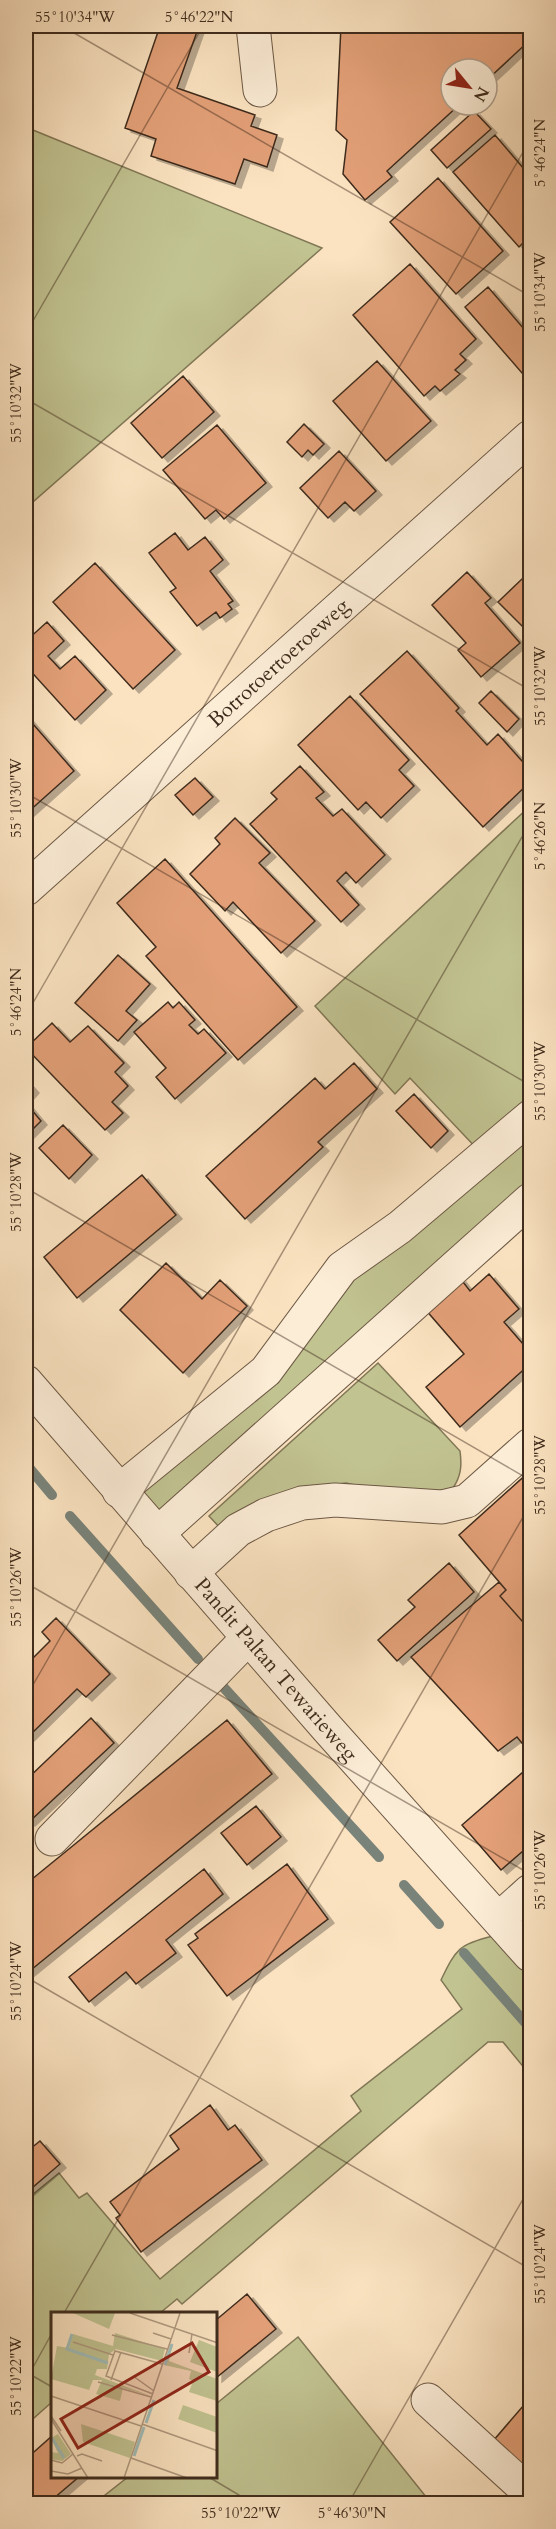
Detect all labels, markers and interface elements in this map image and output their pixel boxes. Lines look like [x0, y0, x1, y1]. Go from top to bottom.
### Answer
text: 55°10'34"W [35, 7, 115, 27]
text: 5°46'22"N [165, 7, 233, 27]
north arrow [439, 57, 499, 117]
text: N [468, 82, 494, 106]
text: 5°46'24"N [530, 119, 550, 187]
text: 55°10'34"W [530, 252, 550, 332]
text: 55°10'32"W [6, 363, 26, 443]
street label: Botrotoertoeroeweg [201, 591, 356, 734]
text: 55°10'32"W [530, 646, 550, 726]
text: 55°10'30"W [6, 758, 26, 838]
text: 5°46'26"N [530, 802, 550, 870]
text: 5°46'24"N [6, 968, 26, 1036]
text: 55°10'30"W [530, 1041, 550, 1121]
text: 55°10'28"W [6, 1152, 26, 1232]
text: 55°10'28"W [530, 1435, 550, 1515]
text: 55°10'26"W [6, 1547, 26, 1627]
street label: Pandit Paltan Tewarieweg [188, 1571, 365, 1768]
text: 55°10'26"W [530, 1830, 550, 1910]
text: 55°10'24"W [6, 1941, 26, 2021]
text: 55°10'24"W [530, 2224, 550, 2304]
inset map [51, 2312, 218, 2478]
text: 55°10'22"W [6, 2336, 26, 2416]
text: 55°10'22"W [201, 2503, 281, 2523]
text: 5°46'30"N [318, 2503, 386, 2523]

